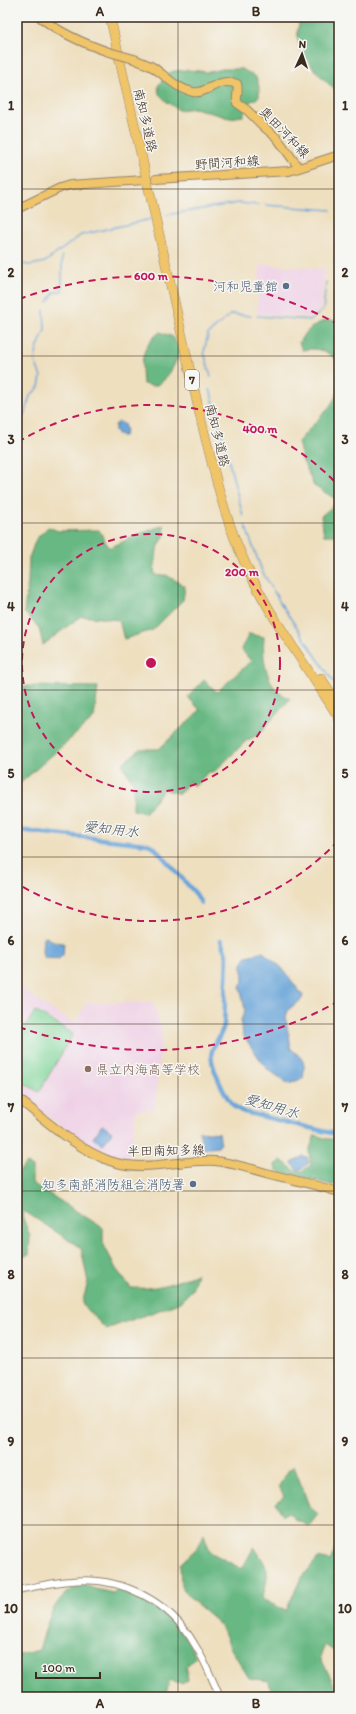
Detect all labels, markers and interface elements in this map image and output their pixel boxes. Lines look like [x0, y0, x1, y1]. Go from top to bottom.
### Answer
text: A [95, 4, 105, 19]
text: B [252, 4, 261, 19]
north arrow [282, 34, 322, 74]
text: N [298, 38, 307, 51]
street label: 南知多道路 [131, 87, 160, 153]
text: 1 [8, 98, 14, 113]
text: 1 [342, 98, 348, 113]
street label: 奥田河和線 [257, 104, 313, 162]
street label: 野間河和線 [194, 153, 261, 172]
text: 2 [8, 265, 15, 280]
text: 2 [342, 265, 349, 280]
text: 600 m [134, 269, 169, 283]
place label: 河和児童館 [213, 279, 278, 294]
marker: 河和児童館 [281, 281, 291, 291]
road number: 7 [185, 370, 199, 390]
street label: 南知多道路 [202, 402, 233, 468]
text: 400 m [243, 422, 278, 436]
text: 3 [7, 432, 15, 447]
text: 3 [341, 432, 349, 447]
text: 200 m [225, 565, 260, 579]
text: 4 [7, 599, 15, 614]
text: 4 [341, 599, 349, 614]
centre of rings [144, 656, 158, 670]
text: 5 [8, 766, 15, 781]
text: 5 [342, 766, 349, 781]
water label: 愛知用水 [82, 818, 140, 841]
text: 6 [8, 933, 15, 948]
text: 6 [342, 933, 349, 948]
place label: 県立内海高等学校 [96, 1062, 200, 1077]
marker: 県立内海高等学校 [83, 1064, 93, 1074]
water label: 愛知用水 [243, 1091, 301, 1122]
text: 7 [7, 1100, 15, 1115]
text: 7 [341, 1100, 349, 1115]
street label: 半田南知多線 [127, 1142, 206, 1159]
place label: 知多南部消防組合消防署 [42, 1177, 185, 1192]
marker: 知多南部消防組合消防署 [188, 1179, 198, 1189]
text: 8 [7, 1267, 15, 1282]
text: 8 [341, 1267, 349, 1282]
text: 9 [8, 1434, 15, 1449]
text: 9 [342, 1434, 349, 1449]
text: 10 [4, 1601, 18, 1616]
text: 10 [338, 1601, 352, 1616]
scale bar [36, 1654, 100, 1680]
text: 100 m [42, 1661, 75, 1675]
text: A [95, 1696, 105, 1711]
text: B [252, 1696, 261, 1711]

